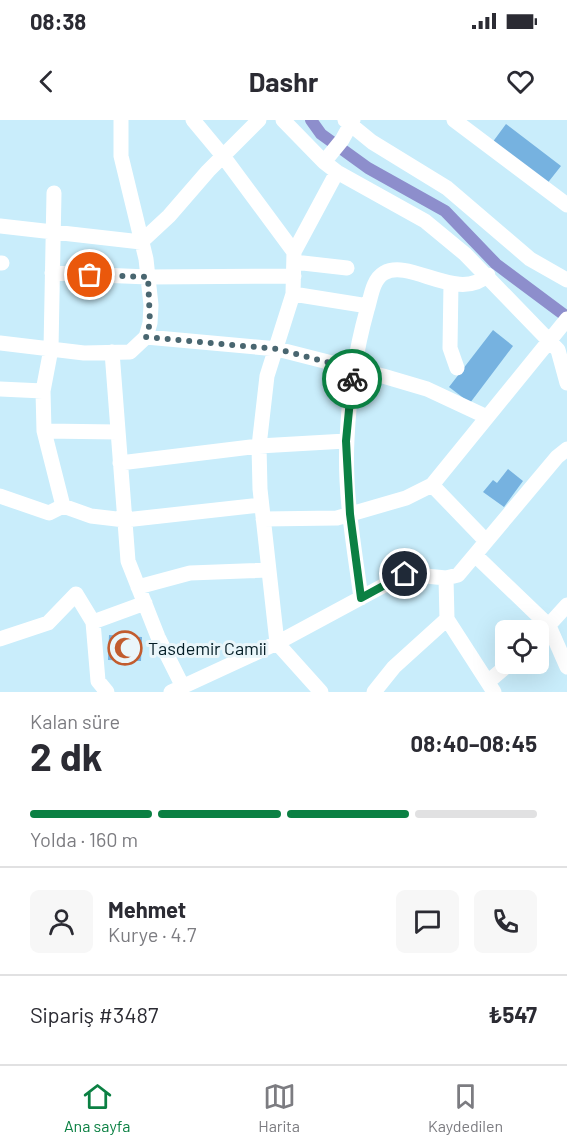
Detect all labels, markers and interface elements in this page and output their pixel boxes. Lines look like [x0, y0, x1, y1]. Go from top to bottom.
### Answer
text: 08:38 [30, 8, 86, 34]
icon: back [30, 65, 63, 98]
text: Dashr [249, 65, 318, 97]
icon: heart [504, 65, 537, 98]
pin [64, 249, 115, 300]
icon: bag [73, 258, 106, 291]
courier [322, 349, 382, 409]
icon: bike [336, 363, 369, 396]
pin [379, 548, 430, 599]
icon: home [388, 557, 421, 590]
map controls [495, 620, 549, 674]
button: locate [495, 620, 549, 674]
mosque icon: Tasdemir Camii [107, 630, 143, 666]
place label: Tasdemir Camii [148, 637, 267, 659]
text: Kalan süre [30, 709, 120, 733]
text: 08:40–08:45 [411, 730, 537, 756]
text: 2 dk [30, 732, 103, 779]
text: Yolda · 160 m [30, 827, 138, 851]
button: person [30, 890, 93, 953]
button: chat [396, 890, 459, 953]
button: phone [474, 890, 537, 953]
text: Mehmet [108, 896, 186, 922]
text: Kurye · 4.7 [108, 922, 197, 946]
text: Sipariş #3487 [30, 1001, 158, 1027]
text: ₺547 [488, 1001, 537, 1027]
tab: Ana sayfa [64, 1080, 130, 1135]
tab: Harita [258, 1080, 300, 1135]
tab: Kaydedilen [428, 1080, 503, 1135]

